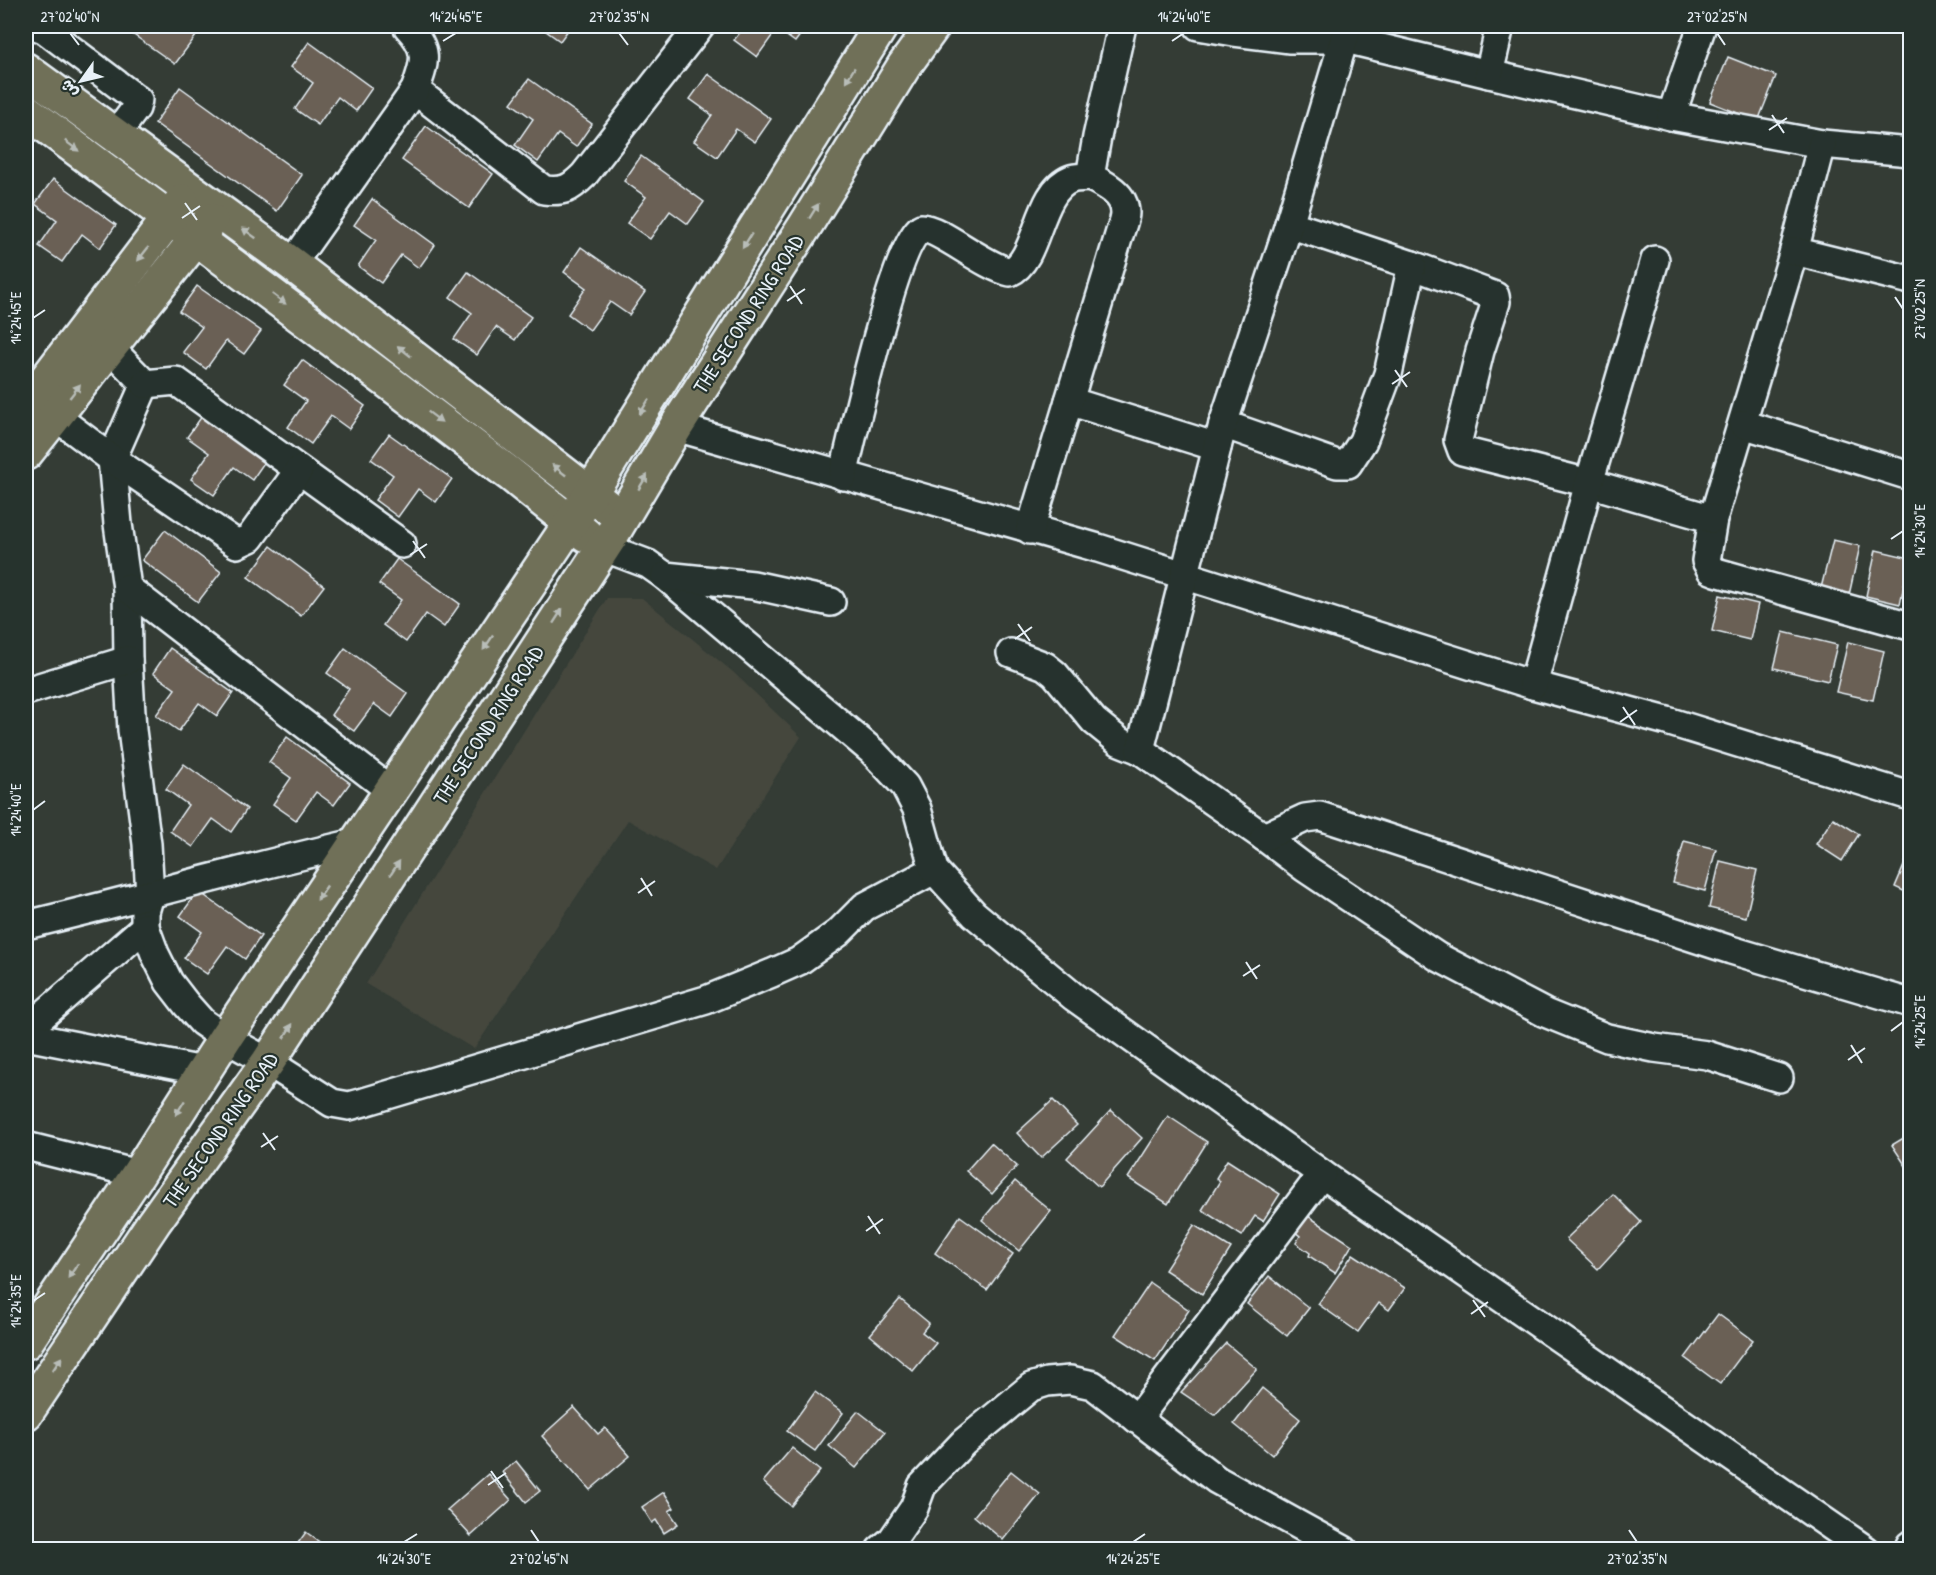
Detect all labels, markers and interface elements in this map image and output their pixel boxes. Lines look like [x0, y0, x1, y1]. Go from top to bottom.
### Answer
text: 27°02'40"N [41, 6, 100, 27]
text: 14°24'45"E [430, 6, 483, 27]
text: 27°02'35"N [589, 6, 649, 27]
text: 14°24'40"E [1157, 6, 1211, 27]
text: 27°02'25"N [1687, 6, 1747, 27]
north arrow [51, 51, 111, 111]
one-way arrow [844, 67, 855, 83]
text: ش [55, 76, 83, 103]
one-way arrow [65, 139, 80, 151]
one-way arrow [809, 203, 820, 219]
one-way arrow [241, 227, 257, 239]
street label: THE SECOND RING ROAD [686, 229, 810, 399]
one-way arrow [742, 233, 753, 249]
one-way arrow [136, 246, 149, 262]
text: 27°02'25"N [1909, 279, 1930, 339]
text: 14°24'45"E [5, 291, 26, 344]
one-way arrow [272, 293, 287, 305]
one-way arrow [396, 346, 411, 358]
one-way arrow [68, 383, 81, 399]
one-way arrow [639, 399, 650, 415]
one-way arrow [427, 411, 443, 423]
one-way arrow [551, 464, 566, 476]
one-way arrow [638, 473, 648, 490]
text: 14°24'30"E [1909, 504, 1930, 558]
one-way arrow [552, 608, 563, 624]
one-way arrow [483, 635, 494, 652]
street label: THE SECOND RING ROAD [426, 640, 550, 810]
text: 14°24'40"E [5, 783, 26, 837]
one-way arrow [389, 860, 400, 876]
one-way arrow [317, 885, 328, 901]
text: 14°24'25"E [1909, 995, 1930, 1049]
one-way arrow [283, 1023, 294, 1039]
street label: THE SECOND RING ROAD [155, 1046, 285, 1214]
one-way arrow [174, 1100, 186, 1116]
one-way arrow [67, 1263, 79, 1279]
text: 14°24'35"E [5, 1274, 26, 1328]
one-way arrow [51, 1356, 62, 1372]
text: 14°24'30"E [377, 1548, 431, 1569]
text: 27°02'45"N [510, 1548, 568, 1569]
text: 14°24'25"E [1106, 1548, 1160, 1569]
text: 27°02'35"N [1607, 1548, 1667, 1569]

